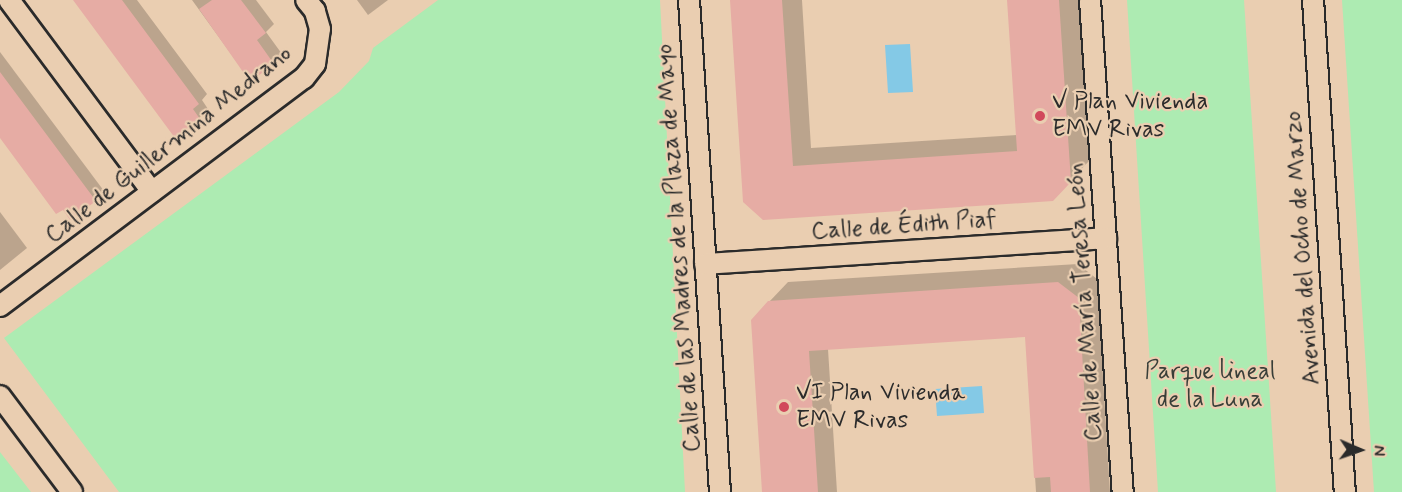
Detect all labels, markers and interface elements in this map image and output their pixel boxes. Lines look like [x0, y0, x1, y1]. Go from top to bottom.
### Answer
street label: Calle de Guillermina Medrano [40, 40, 298, 250]
street label: Calle de las Madres de la Plaza de Mayo [650, 43, 708, 453]
place label: V Plan Vivienda EMV Rivas [1052, 88, 1223, 144]
marker: V Plan Vivienda EMV Rivas [1033, 109, 1047, 123]
street label: Avenida del Ocho de Marzo [1279, 111, 1327, 385]
street label: Calle de María Teresa León [1061, 163, 1109, 441]
street label: Calle de Édith Piaf [810, 205, 998, 247]
park label: Parque lineal de la Luna [1144, 358, 1276, 414]
place label: VI Plan Vivienda EMV Rivas [796, 379, 979, 435]
marker: VI Plan Vivienda EMV Rivas [777, 400, 791, 414]
north arrow [1330, 420, 1390, 480]
text: N [1368, 445, 1389, 456]

